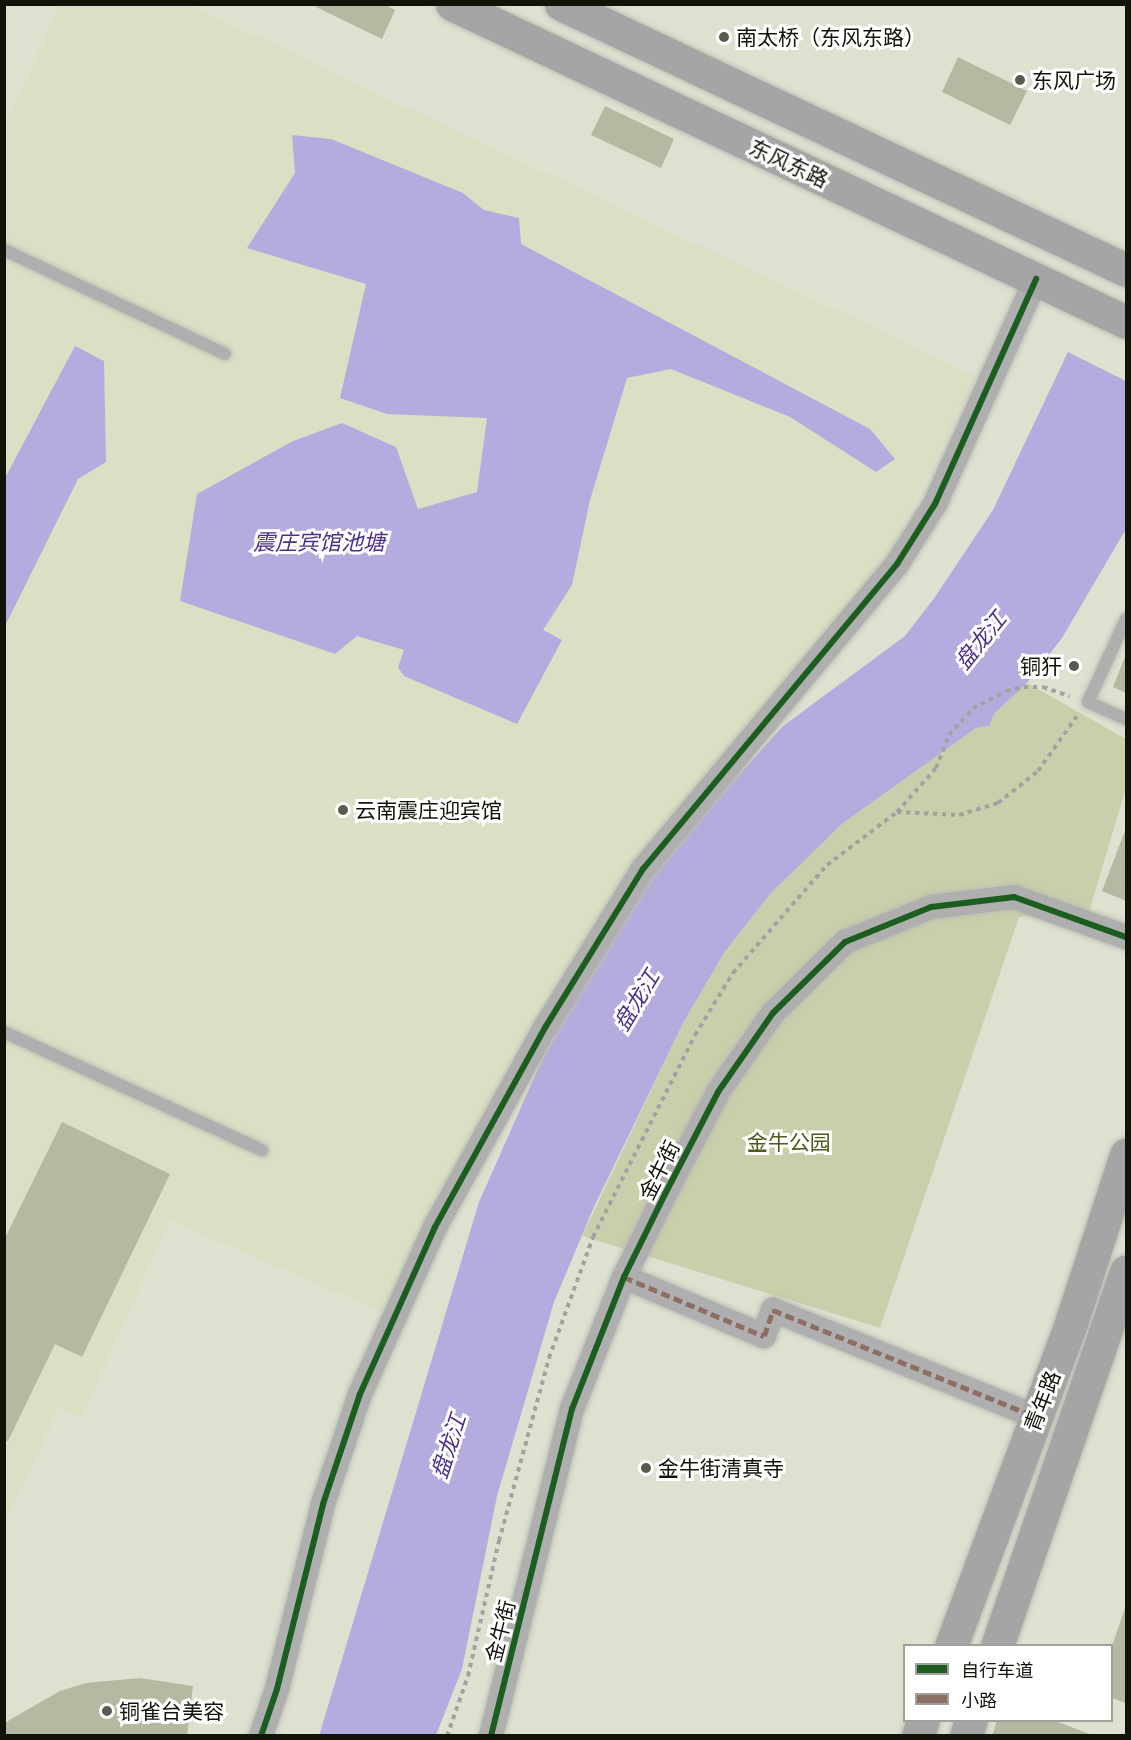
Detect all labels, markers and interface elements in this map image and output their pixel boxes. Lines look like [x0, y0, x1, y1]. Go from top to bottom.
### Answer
place label: 南太桥（东风东路） [736, 24, 925, 50]
marker: 南太桥（东风东路） [717, 30, 731, 44]
place label: 东风广场 [1032, 67, 1116, 93]
marker: 东风广场 [1013, 73, 1027, 87]
street label: 东风东路 [746, 134, 832, 192]
water label: 震庄宾馆池塘 [253, 529, 385, 555]
water label: 盘龙江 [949, 606, 1011, 674]
place label: 铜犴 [1020, 653, 1062, 679]
marker: 铜犴 [1067, 659, 1081, 673]
place label: 云南震庄迎宾馆 [355, 797, 502, 823]
marker: 云南震庄迎宾馆 [336, 803, 350, 817]
water label: 盘龙江 [608, 965, 664, 1035]
park label: 金牛公园 [747, 1129, 831, 1155]
street label: 金牛街 [633, 1136, 685, 1204]
street label: 青年路 [1019, 1367, 1065, 1435]
water label: 盘龙江 [425, 1411, 471, 1481]
place label: 金牛街清真寺 [658, 1455, 784, 1481]
marker: 金牛街清真寺 [639, 1461, 653, 1475]
street label: 金牛街 [480, 1597, 520, 1665]
legend [903, 1644, 1113, 1722]
text: 自行车道 [961, 1660, 1033, 1680]
text: 小路 [961, 1690, 997, 1710]
place label: 铜雀台美容 [119, 1698, 224, 1724]
marker: 铜雀台美容 [100, 1704, 114, 1718]

